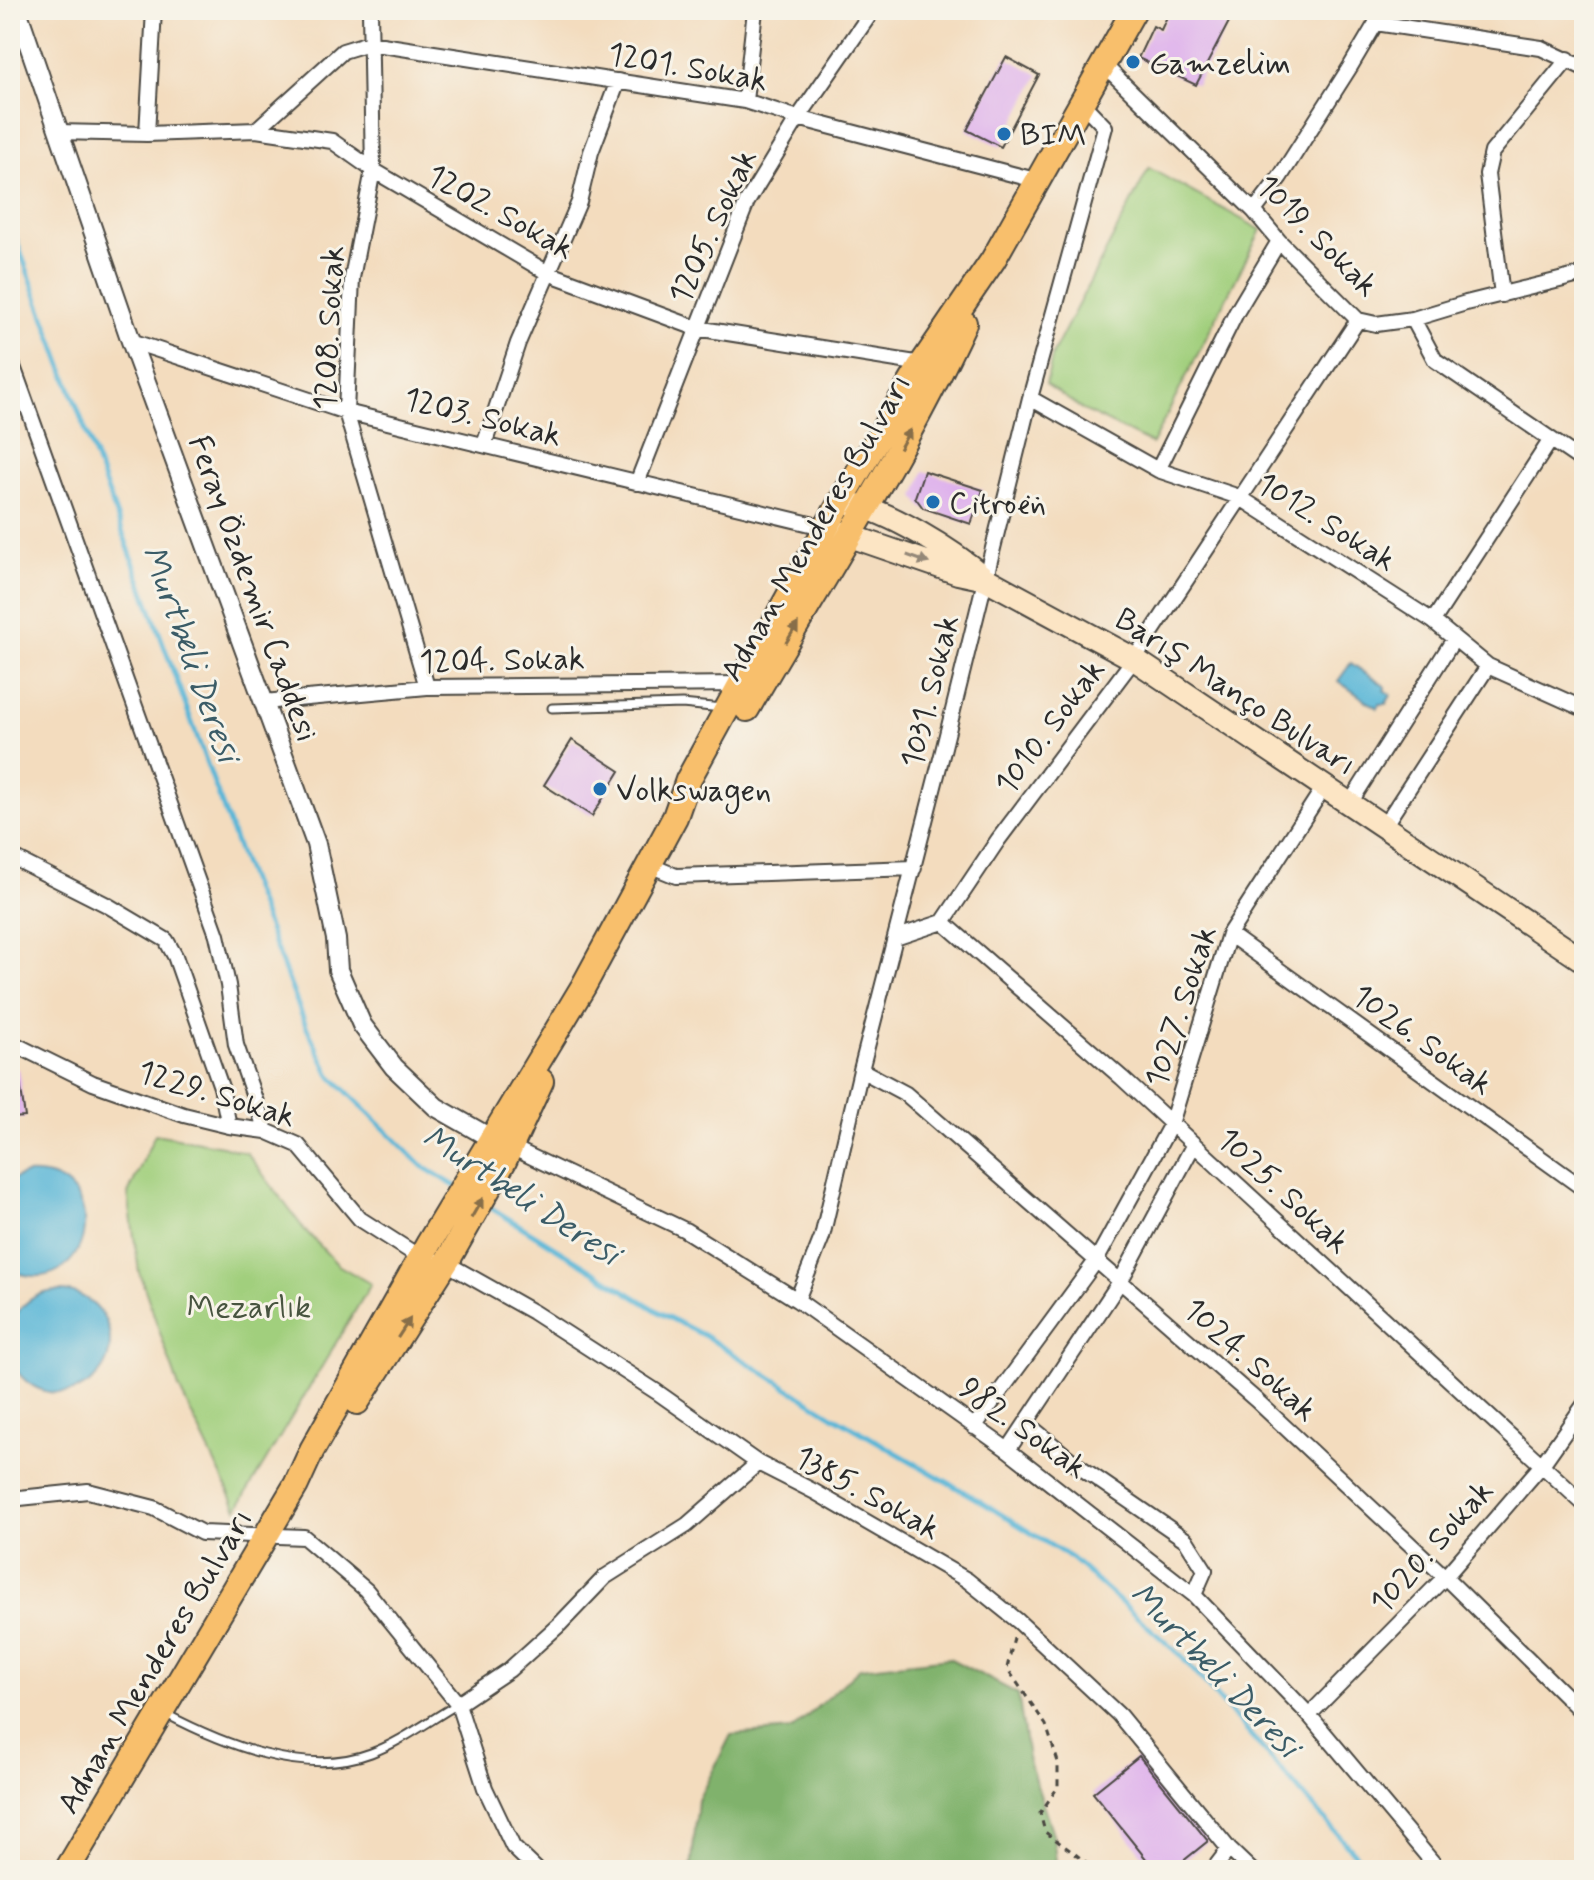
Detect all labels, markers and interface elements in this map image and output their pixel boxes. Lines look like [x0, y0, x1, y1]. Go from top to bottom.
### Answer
street label: 1201. Sokak [605, 33, 771, 103]
place label: Gamzelim [1149, 43, 1291, 85]
marker: Gamzelim [1124, 53, 1142, 71]
place label: BIM [1020, 115, 1087, 157]
marker: BIM [995, 125, 1013, 143]
street label: 1205. Sokak [660, 143, 768, 311]
street label: 1202. Sokak [419, 155, 581, 270]
street label: 1019. Sokak [1246, 166, 1387, 307]
street label: 1208. Sokak [305, 245, 355, 411]
street label: Adnan Menderes Bulvarı [711, 367, 922, 689]
street label: 1203. Sokak [399, 378, 566, 458]
one-way arrow [897, 428, 911, 450]
street label: Feray Özdemir Caddesi [177, 430, 327, 748]
street label: 1012. Sokak [1248, 463, 1404, 582]
place label: Citroën [949, 483, 1046, 525]
marker: Citroën [924, 493, 942, 511]
water label: Murtbeli Deresi [130, 539, 251, 772]
one-way arrow [906, 553, 930, 566]
street label: Barış Manço Bulvarı [1106, 599, 1364, 786]
street label: 1031. Sokak [892, 611, 970, 772]
one-way arrow [784, 623, 799, 644]
street label: 1204. Sokak [419, 639, 585, 683]
street label: 1010. Sokak [986, 651, 1115, 803]
place label: Volkswagen [616, 770, 771, 814]
marker: Volkswagen [591, 780, 609, 798]
street label: 1027. Sokak [1136, 921, 1228, 1093]
street label: 1026. Sokak [1343, 975, 1501, 1106]
street label: 1229. Sokak [133, 1051, 300, 1139]
water label: Murtbeli Deresi [413, 1115, 632, 1279]
street label: 1025. Sokak [1207, 1119, 1358, 1264]
one-way arrow [470, 1197, 484, 1219]
park label: Mezarlık [187, 1287, 311, 1329]
street label: 1024. Sokak [1174, 1289, 1326, 1432]
one-way arrow [396, 1318, 411, 1339]
street label: 982. Sokak [950, 1368, 1095, 1489]
street label: 1385. Sokak [787, 1436, 947, 1551]
street label: 1020. Sokak [1361, 1472, 1504, 1623]
street label: Adnan Menderes Bulvarı [48, 1502, 264, 1822]
water label: Murtbeli Deresi [1119, 1573, 1312, 1771]

